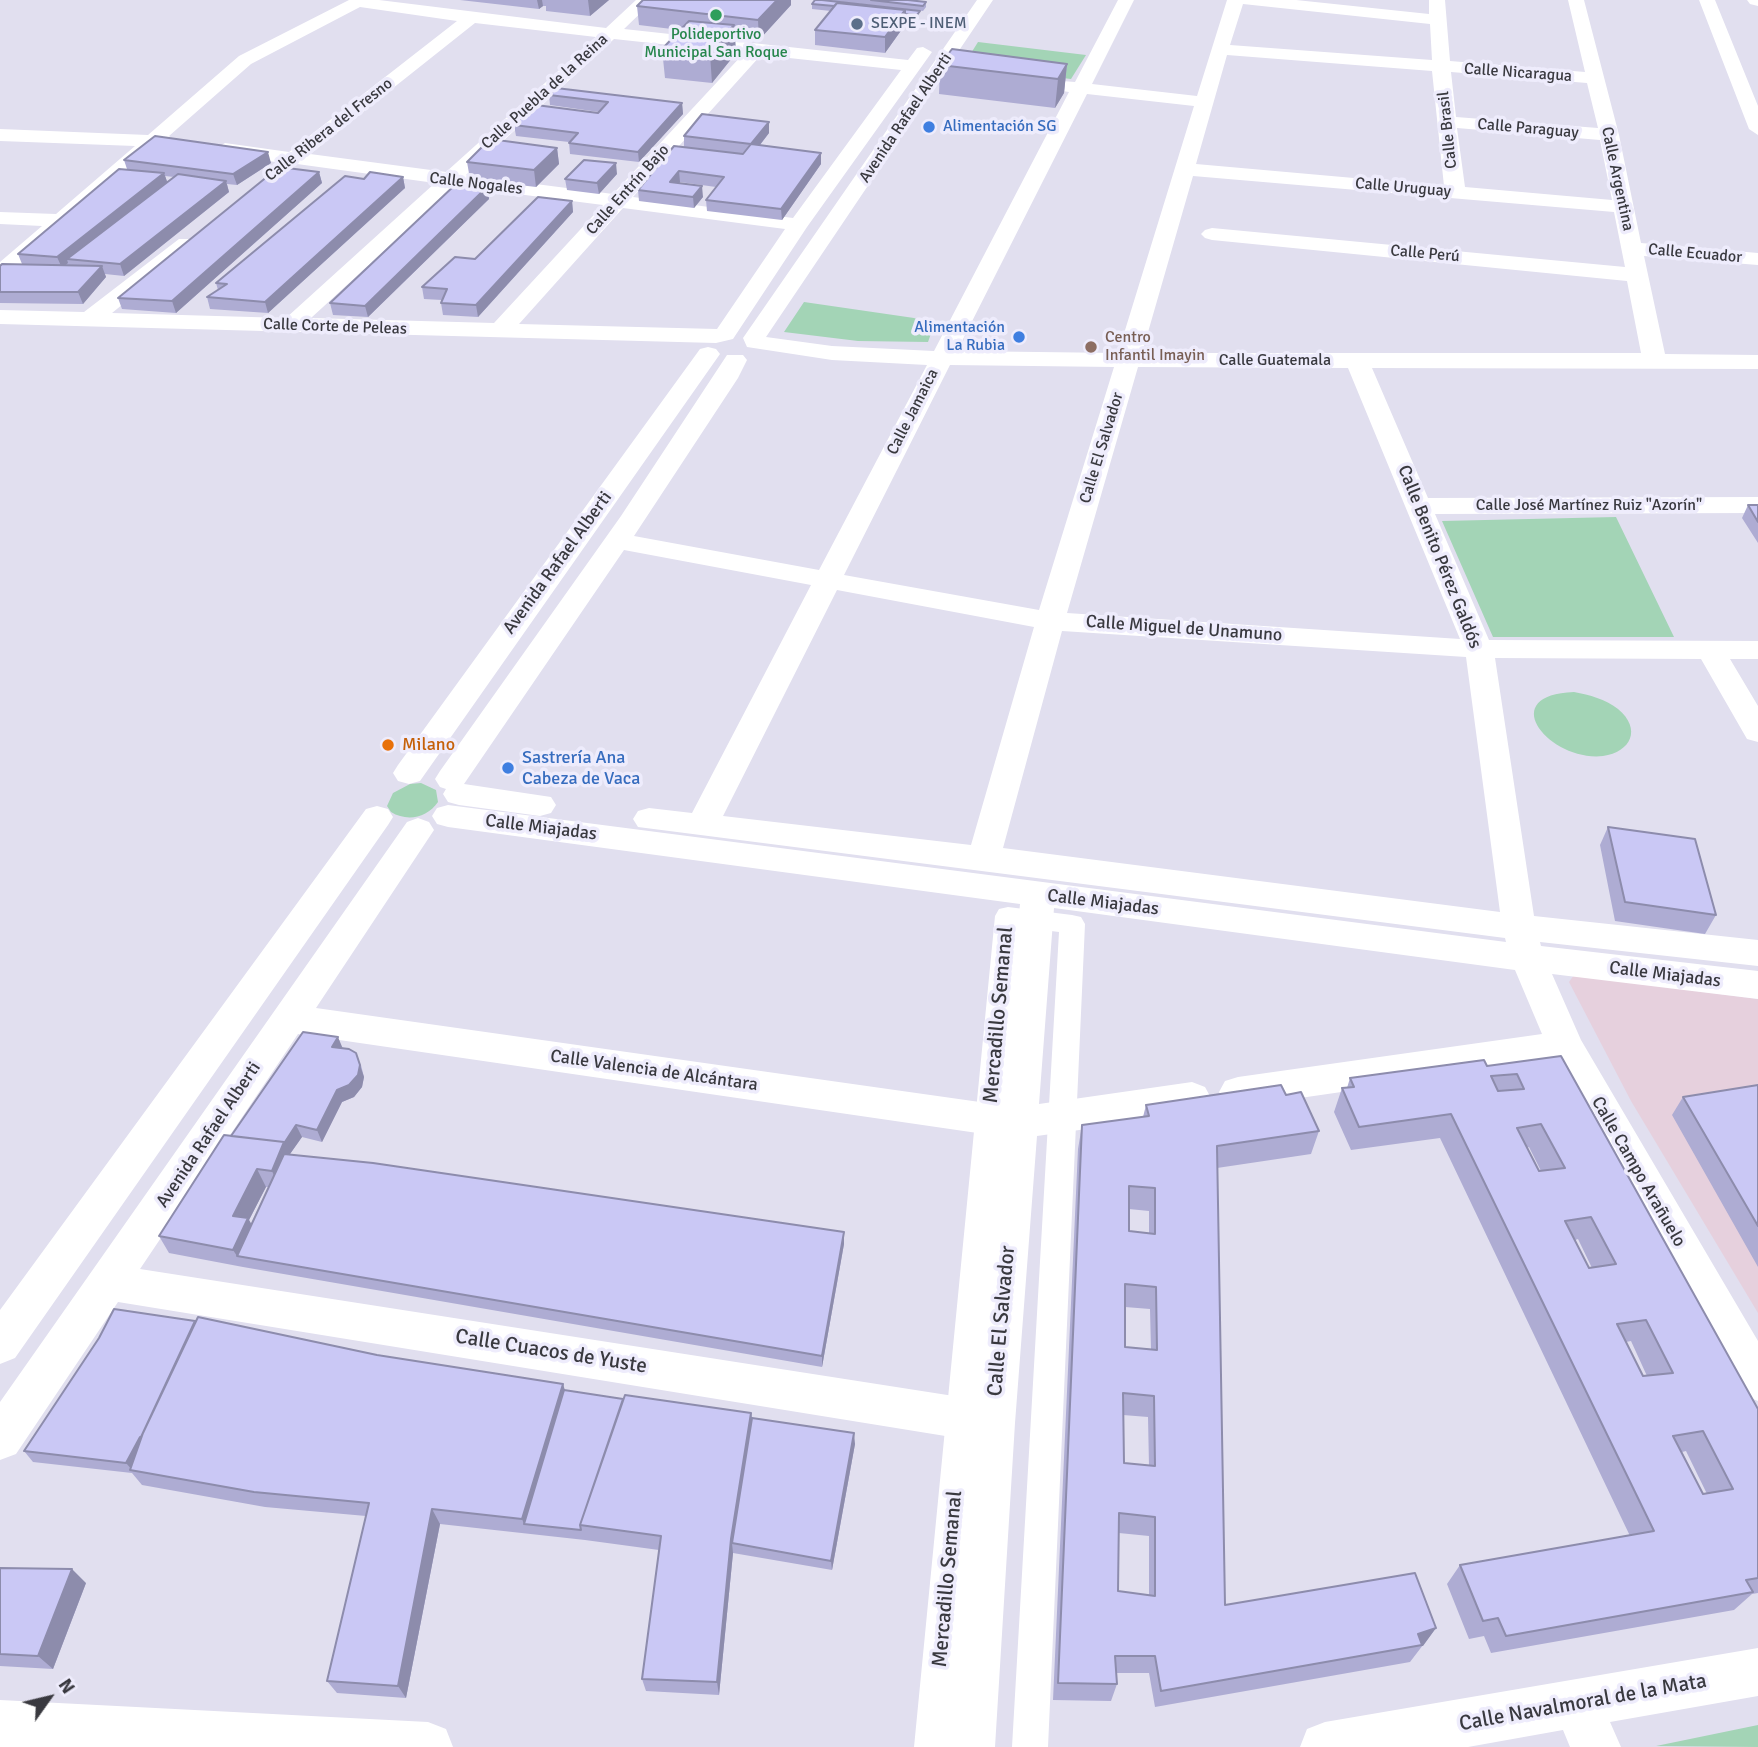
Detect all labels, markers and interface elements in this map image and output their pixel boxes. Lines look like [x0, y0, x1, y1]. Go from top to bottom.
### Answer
marker: Polideportivo Municipal San Roque [708, 7, 724, 23]
place label: SEXPE - INEM [871, 14, 967, 34]
marker: SEXPE - INEM [849, 16, 865, 32]
place label: Polideportivo Municipal San Roque [644, 25, 788, 63]
street label: Calle Puebla de la Reina [478, 30, 612, 154]
street label: Avenida Rafael Alberti [856, 50, 956, 186]
street label: Calle Nicaragua [1463, 60, 1573, 86]
street label: Calle Ribera del Fresno [261, 74, 397, 186]
street label: Calle Brasil [1434, 90, 1462, 170]
street label: Calle Paraguay [1477, 115, 1579, 143]
place label: Alimentación SG [943, 117, 1056, 137]
marker: Alimentación SG [921, 119, 937, 135]
street label: Calle Argentina [1597, 125, 1637, 233]
street label: Calle Entrín Bajo [582, 141, 674, 239]
street label: Calle Nogales [428, 169, 524, 199]
street label: Calle Uruguay [1354, 174, 1452, 202]
street label: Calle Ecuador [1647, 240, 1743, 268]
street label: Calle Perú [1390, 241, 1460, 267]
street label: Calle Corte de Peleas [263, 315, 407, 339]
place label: Alimentación La Rubia [914, 318, 1005, 356]
place label: Centro Infantil Imayin [1105, 328, 1205, 366]
marker: Alimentación La Rubia [1011, 329, 1027, 345]
marker: Centro Infantil Imayin [1083, 339, 1099, 355]
street label: Calle Guatemala [1219, 351, 1331, 371]
street label: Calle Jamaica [883, 366, 943, 458]
street label: Calle El Salvador [1076, 390, 1128, 506]
street label: Calle Benito Pérez Galdós [1392, 462, 1486, 652]
street label: Avenida Rafael Alberti [499, 487, 617, 639]
street label: Calle José Martínez Ruiz "Azorín" [1476, 496, 1702, 516]
street label: Calle Miguel de Unamuno [1085, 611, 1283, 647]
place label: Milano [402, 734, 455, 756]
marker: Milano [380, 737, 396, 753]
place label: Sastrería Ana Cabeza de Vaca [522, 747, 640, 790]
marker: Sastrería Ana Cabeza de Vaca [500, 760, 516, 776]
street label: Calle Miajadas [484, 810, 598, 846]
street label: Calle Miajadas [1046, 885, 1160, 921]
street label: Mercadillo Semanal [979, 926, 1019, 1104]
street label: Calle Miajadas [1608, 957, 1722, 993]
street label: Calle Valencia de Alcántara [549, 1046, 759, 1096]
street label: Avenida Rafael Alberti [152, 1058, 266, 1212]
street label: Calle Campo Arañuelo [1586, 1093, 1690, 1251]
street label: Calle El Salvador [983, 1245, 1021, 1397]
street label: Calle Cuacos de Yuste [453, 1324, 649, 1380]
street label: Mercadillo Semanal [928, 1490, 968, 1668]
north arrow [14, 1663, 84, 1733]
street label: Calle Navalmoral de la Mata [1457, 1669, 1709, 1737]
text: N [53, 1674, 80, 1698]

